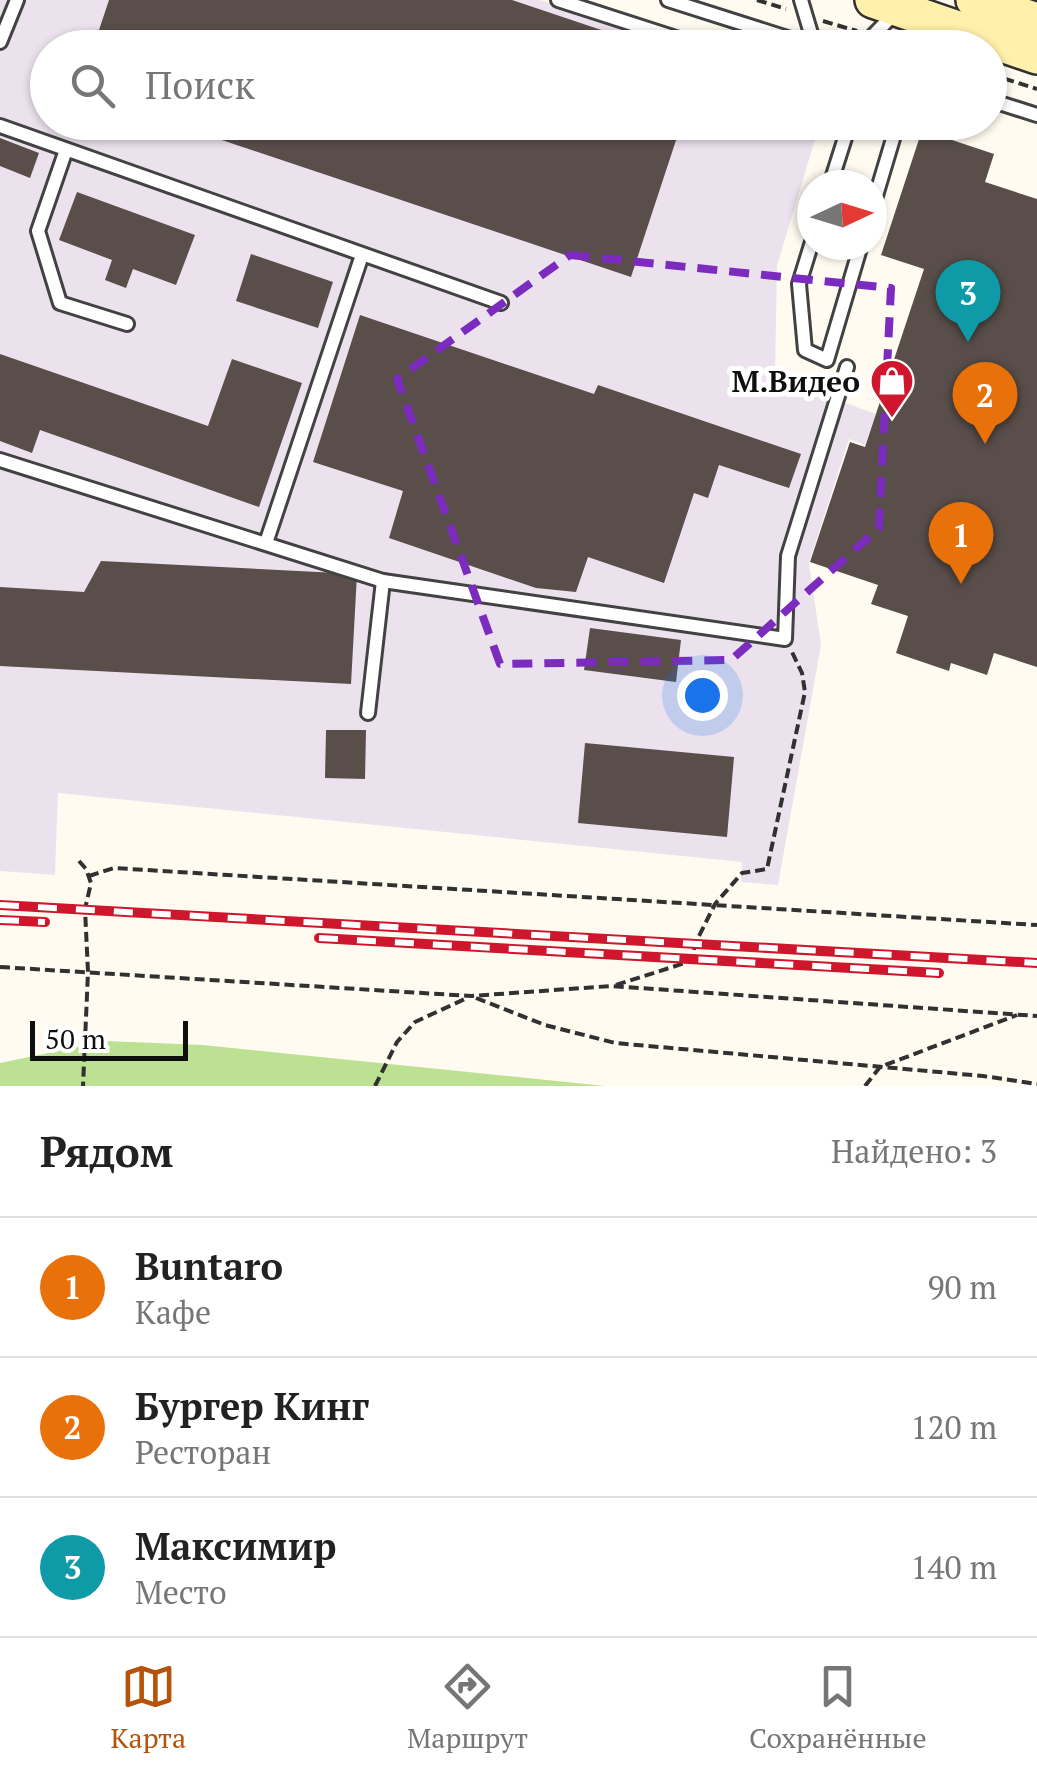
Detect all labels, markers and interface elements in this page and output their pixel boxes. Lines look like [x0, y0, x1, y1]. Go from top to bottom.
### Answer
search box [30, 30, 1007, 140]
icon: search [65, 58, 120, 113]
text: Поиск [145, 60, 255, 110]
north arrow [797, 170, 887, 260]
pin: 3 [936, 260, 1000, 342]
shop icon: М.Видео [869, 358, 915, 419]
place label: М.Видео [732, 361, 860, 401]
pin: 2 [952, 362, 1018, 444]
pin: 1 [928, 502, 994, 584]
your location [677, 670, 728, 721]
scale bar [30, 1016, 188, 1060]
text: 50 m [45, 1020, 106, 1057]
text: Рядом [40, 1123, 173, 1179]
text: Найдено: 3 [831, 1130, 997, 1172]
text: Buntaro [135, 1241, 283, 1291]
text: 1 [63, 1266, 82, 1308]
text: 90 m [927, 1266, 997, 1308]
text: Кафе [135, 1291, 211, 1333]
text: Бургер Кинг [135, 1381, 369, 1431]
text: 2 [63, 1406, 82, 1448]
text: 120 m [910, 1406, 997, 1448]
text: Ресторан [135, 1431, 271, 1473]
text: Максимир [135, 1521, 336, 1571]
text: 3 [63, 1546, 82, 1588]
text: 140 m [910, 1546, 997, 1588]
text: Место [135, 1571, 227, 1613]
tab: Карта [110, 1659, 186, 1756]
tab: Маршрут [407, 1659, 528, 1756]
tab: Сохранённые [749, 1659, 927, 1756]

